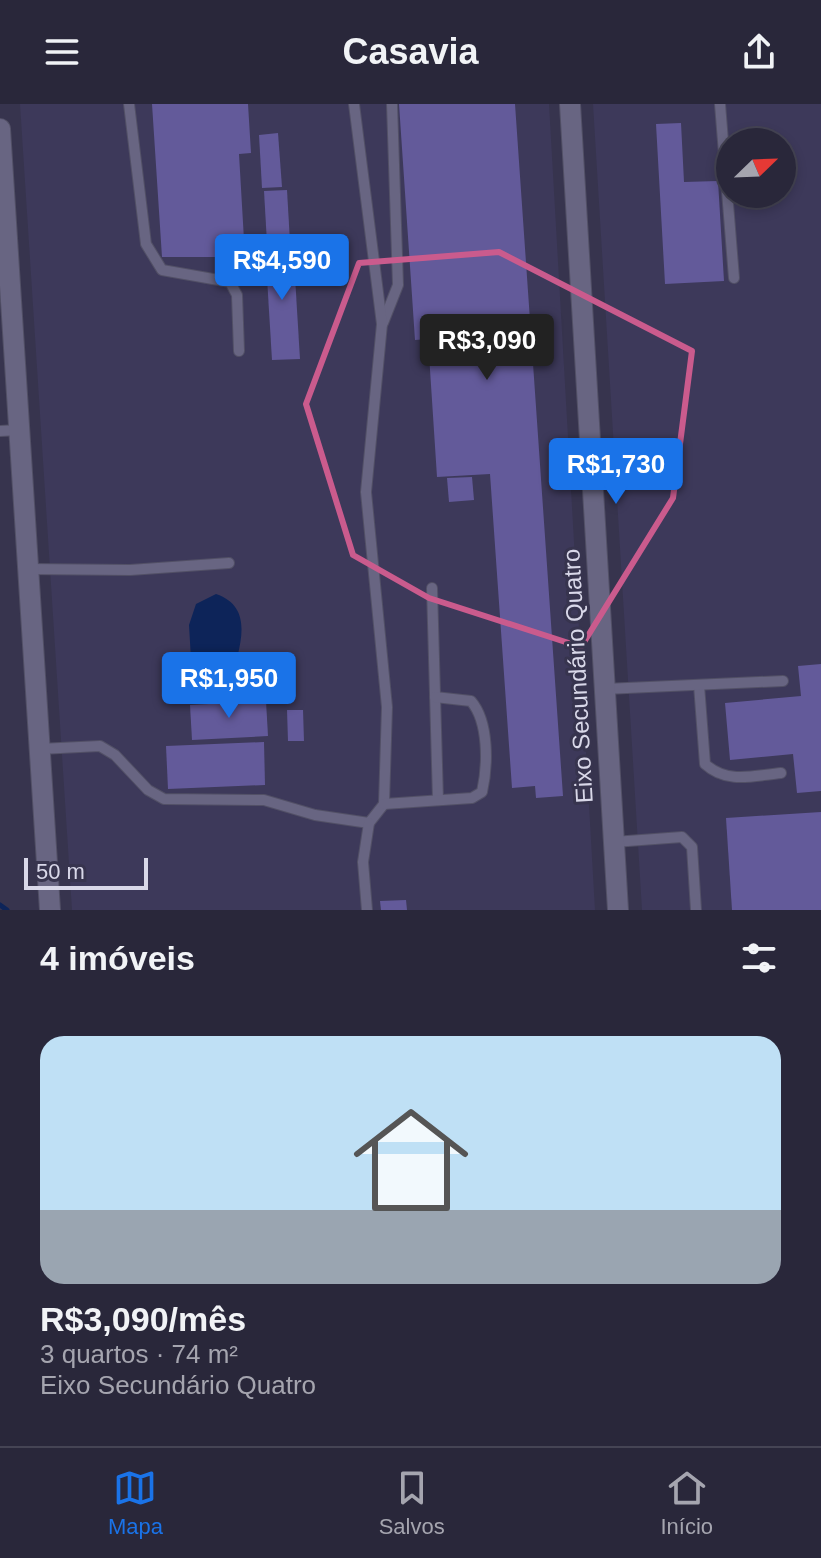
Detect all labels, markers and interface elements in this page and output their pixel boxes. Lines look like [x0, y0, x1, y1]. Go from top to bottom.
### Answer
icon: menu [40, 30, 84, 74]
icon: share [737, 30, 781, 74]
text: Casavia [342, 31, 479, 72]
north arrow [716, 128, 796, 208]
map controls [716, 128, 796, 208]
pin: R$4,590 [208, 234, 356, 302]
text: R$4,590 [233, 245, 331, 275]
pin: R$3,090 [413, 314, 561, 382]
text: R$3,090 [438, 325, 536, 355]
pin: R$1,730 [542, 438, 690, 506]
text: R$1,730 [567, 449, 665, 479]
street label: Eixo Secundário Quatro [557, 548, 598, 804]
pin: R$1,950 [155, 652, 303, 720]
text: R$1,950 [180, 663, 278, 693]
scale bar [24, 854, 148, 890]
text: 50 m [36, 859, 85, 884]
icon: filters [737, 936, 781, 980]
text: 4 imóveis [40, 939, 195, 977]
icon: home [339, 1088, 483, 1232]
text: R$3,090/mês [40, 1300, 246, 1338]
text: 3 quartos · 74 m² [40, 1339, 238, 1369]
text: Eixo Secundário Quatro [40, 1370, 316, 1400]
tab: Mapa [108, 1466, 163, 1540]
tab: Salvos [379, 1466, 445, 1540]
tab: Início [661, 1466, 713, 1540]

